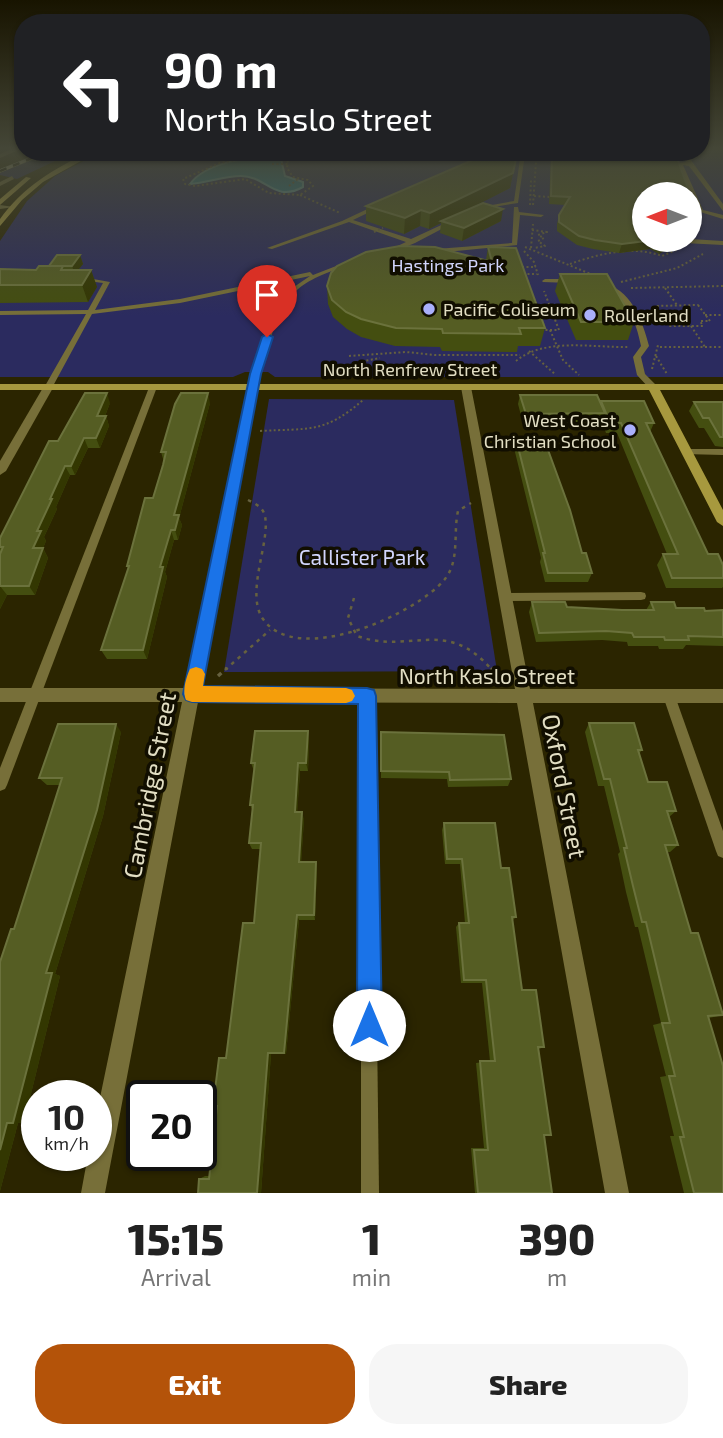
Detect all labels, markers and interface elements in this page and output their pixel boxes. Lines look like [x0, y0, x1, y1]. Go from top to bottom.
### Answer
text: 90 m [164, 39, 278, 98]
icon: left [49, 42, 140, 133]
text: North Kaslo Street [164, 99, 432, 137]
north arrow [632, 182, 702, 252]
map controls [632, 182, 702, 252]
park label: Hastings Park [392, 254, 504, 276]
pin [237, 265, 297, 337]
icon: arrive [248, 276, 286, 314]
place label: Pacific Coliseum [443, 298, 576, 320]
marker: Pacific Coliseum [421, 301, 437, 317]
place label: Rollerland [604, 304, 689, 326]
marker: Rollerland [582, 307, 598, 323]
street label: North Renfrew Street [323, 358, 497, 380]
place label: West Coast Christian School [484, 409, 617, 452]
marker: West Coast Christian School [622, 422, 638, 438]
park label: Callister Park [299, 544, 426, 569]
street label: North Kaslo Street [399, 663, 575, 688]
street label: Cambridge Street [117, 689, 181, 881]
street label: Oxford Street [537, 711, 593, 861]
position arrow [332, 988, 406, 1062]
speed limit sign: 20 [126, 1080, 217, 1171]
text: 10 [48, 1095, 85, 1137]
text: km/h [44, 1132, 89, 1154]
text: 15:15 [128, 1213, 224, 1263]
text: 1 [362, 1213, 381, 1263]
text: 390 [519, 1213, 595, 1263]
text: Arrival [141, 1263, 211, 1291]
text: min [352, 1263, 391, 1291]
text: m [547, 1263, 567, 1291]
button: Exit [35, 1344, 355, 1424]
button: Share [369, 1344, 688, 1424]

